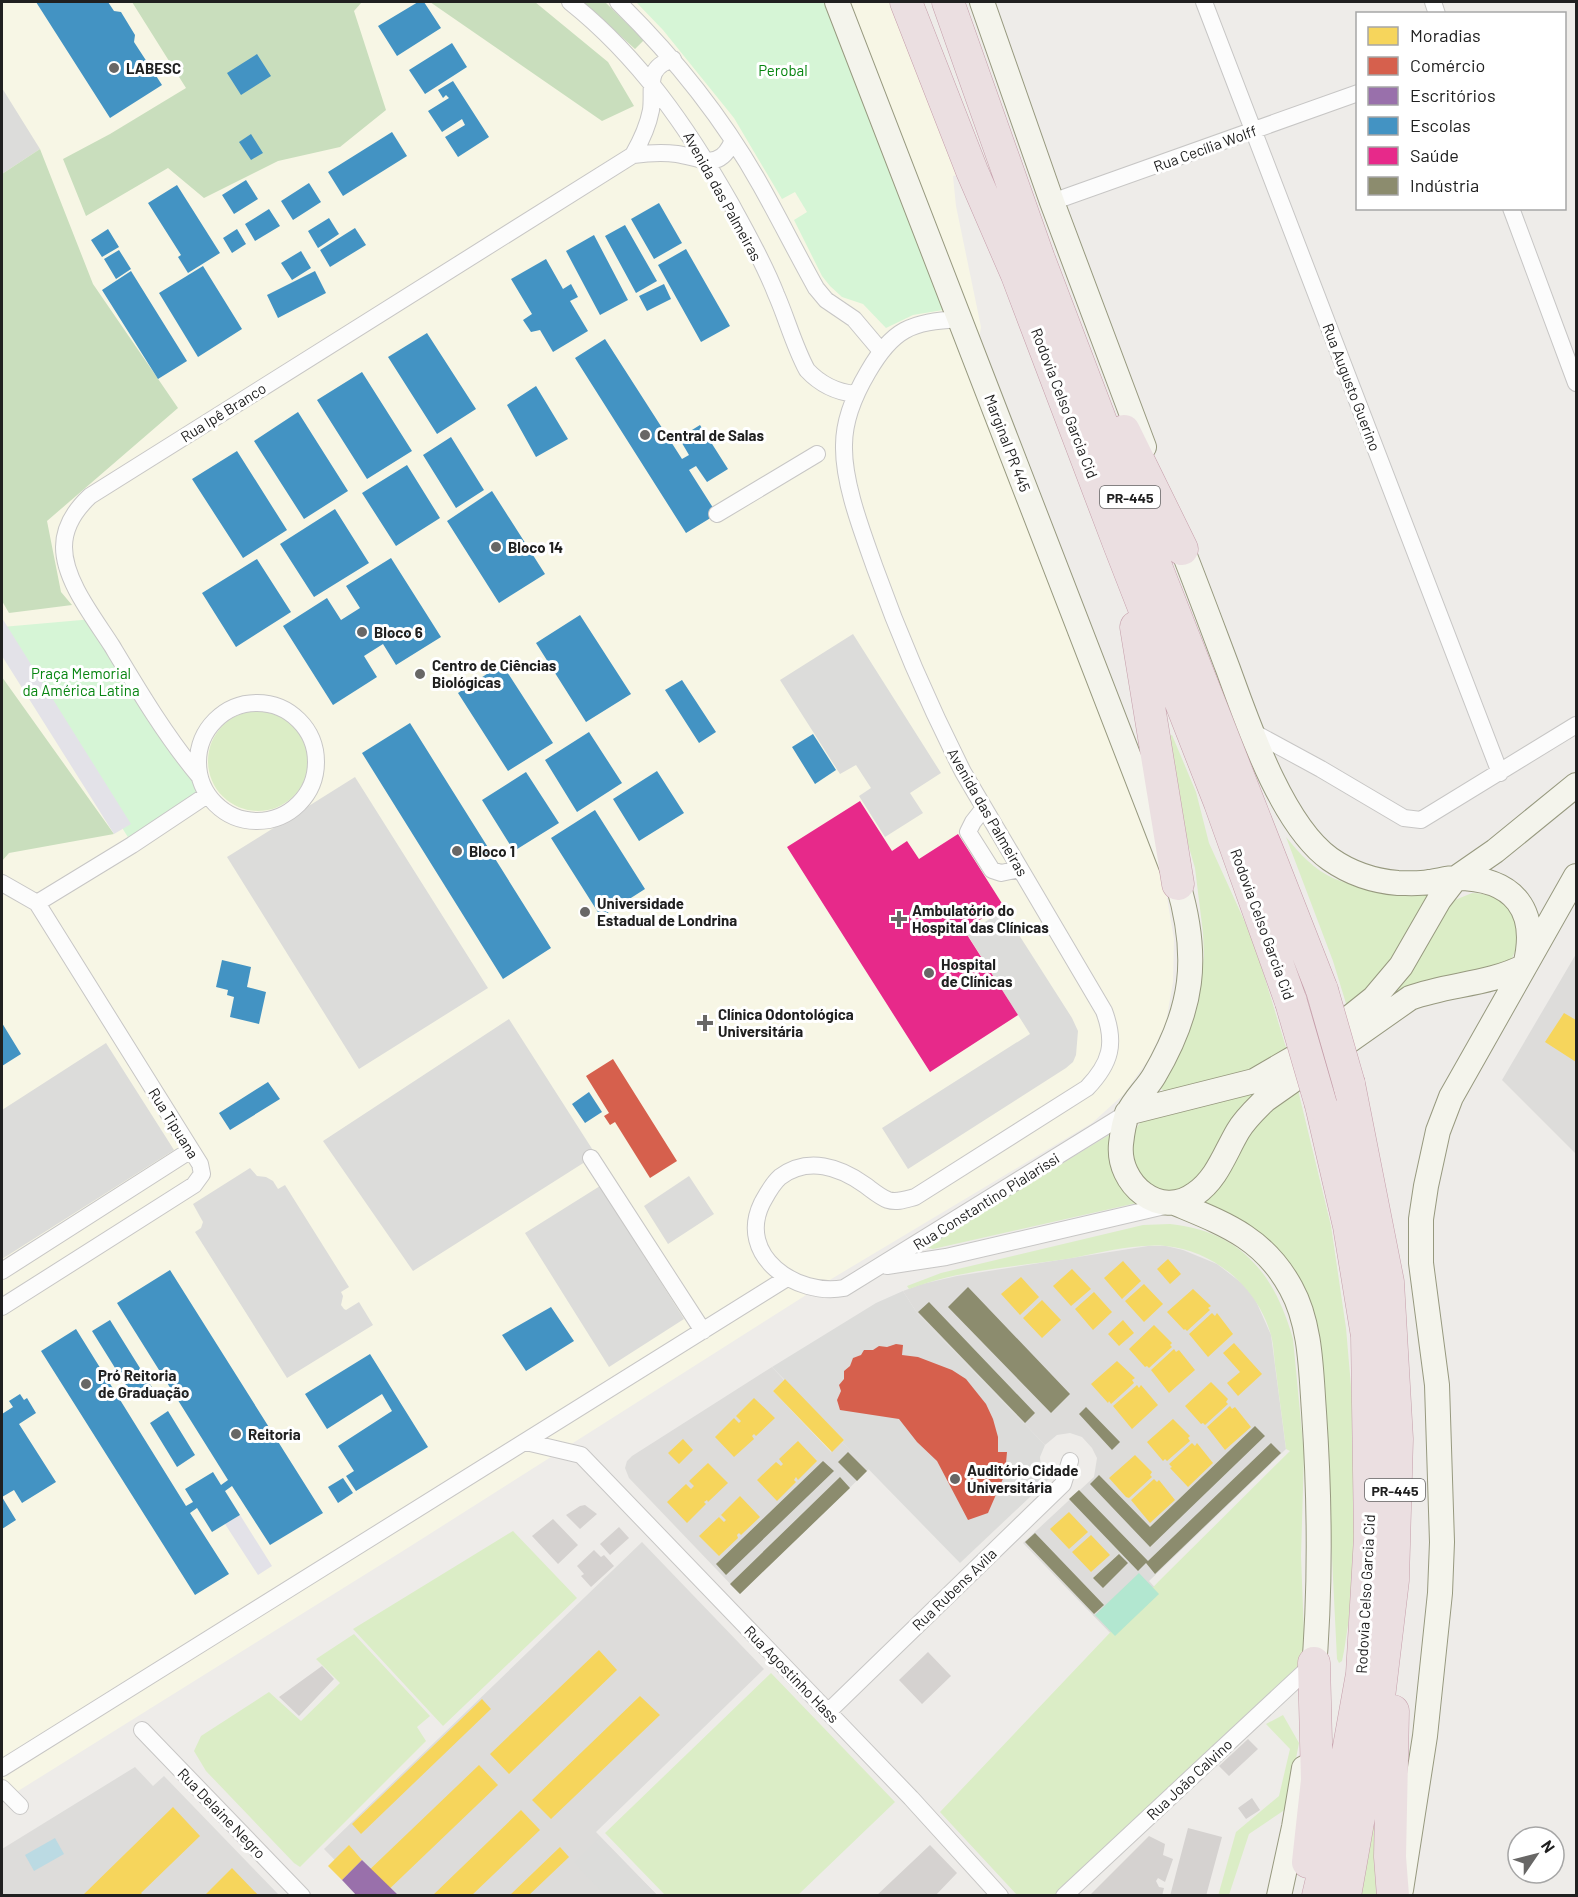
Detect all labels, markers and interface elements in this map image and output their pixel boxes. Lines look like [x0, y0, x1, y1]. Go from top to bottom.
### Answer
legend [1356, 12, 1566, 210]
text: Moradias [1410, 24, 1481, 46]
text: Comércio [1410, 54, 1485, 76]
place label: LABESC [126, 59, 181, 77]
marker: LABESC [107, 61, 121, 75]
park label: Perobal [758, 61, 808, 79]
text: Escritórios [1410, 84, 1496, 106]
text: Escolas [1410, 114, 1471, 136]
street label: Rua Cecília Wolff [1151, 121, 1259, 175]
street label: Avenida das Palmeiras [680, 128, 766, 264]
text: Saúde [1410, 144, 1459, 166]
text: Indústria [1410, 174, 1479, 196]
street label: Rua Augusto Guerino [1319, 321, 1385, 453]
street label: Rodovia Celso Garcia Cid [1028, 325, 1102, 481]
street label: Rua Ipê Branco [177, 379, 269, 445]
street label: Marginal PR 445 [981, 392, 1035, 494]
place label: Central de Salas [657, 426, 764, 444]
marker: Central de Salas [638, 428, 652, 442]
road number: PR-445 [1100, 486, 1160, 508]
place label: Bloco 14 [508, 538, 563, 556]
marker: Bloco 14 [489, 540, 503, 554]
place label: Bloco 6 [374, 623, 423, 641]
marker: Bloco 6 [355, 625, 369, 639]
place label: Centro de Ciências Biológicas [432, 656, 557, 691]
park label: Praça Memorial da América Latina [22, 664, 140, 699]
marker: Centro de Ciências Biológicas [413, 667, 427, 681]
street label: Avenida das Palmeiras [944, 745, 1032, 879]
place label: Bloco 1 [469, 842, 515, 860]
marker: Bloco 1 [450, 844, 464, 858]
street label: Rodovia Celso Garcia Cid [1227, 846, 1299, 1002]
place label: Universidade Estadual de Londrina [597, 894, 737, 929]
place label: Ambulatório do Hospital das Clínicas [912, 901, 1049, 936]
marker: Universidade Estadual de Londrina [578, 905, 592, 919]
marker: Ambulatório do Hospital das Clínicas [890, 910, 908, 928]
place label: Hospital de Clínicas [941, 955, 1013, 990]
marker: Hospital de Clínicas [922, 966, 936, 980]
place label: Clínica Odontológica Universitária [718, 1005, 854, 1040]
marker: Clínica Odontológica Universitária [696, 1014, 714, 1032]
street label: Rua Tipuana [145, 1084, 203, 1162]
street label: Rua Constantino Pialarissi [910, 1149, 1062, 1253]
place label: Pró Reitoria de Graduação [98, 1366, 189, 1401]
marker: Pró Reitoria de Graduação [79, 1377, 93, 1391]
place label: Reitoria [248, 1425, 301, 1443]
marker: Reitoria [229, 1427, 243, 1441]
place label: Auditório Cidade Universitária [967, 1461, 1078, 1496]
marker: Auditório Cidade Universitária [948, 1472, 962, 1486]
road number: PR-445 [1365, 1479, 1425, 1501]
street label: Rodovia Celso Garcia Cid [1352, 1514, 1378, 1674]
street label: Rua Rubens Avila [908, 1544, 1000, 1634]
street label: Rua Agostinho Hass [741, 1622, 843, 1726]
street label: Rua João Calvino [1142, 1735, 1236, 1823]
street label: Rua Delaine Negro [174, 1764, 270, 1862]
north arrow [1506, 1825, 1566, 1885]
text: N [1538, 1836, 1560, 1856]

